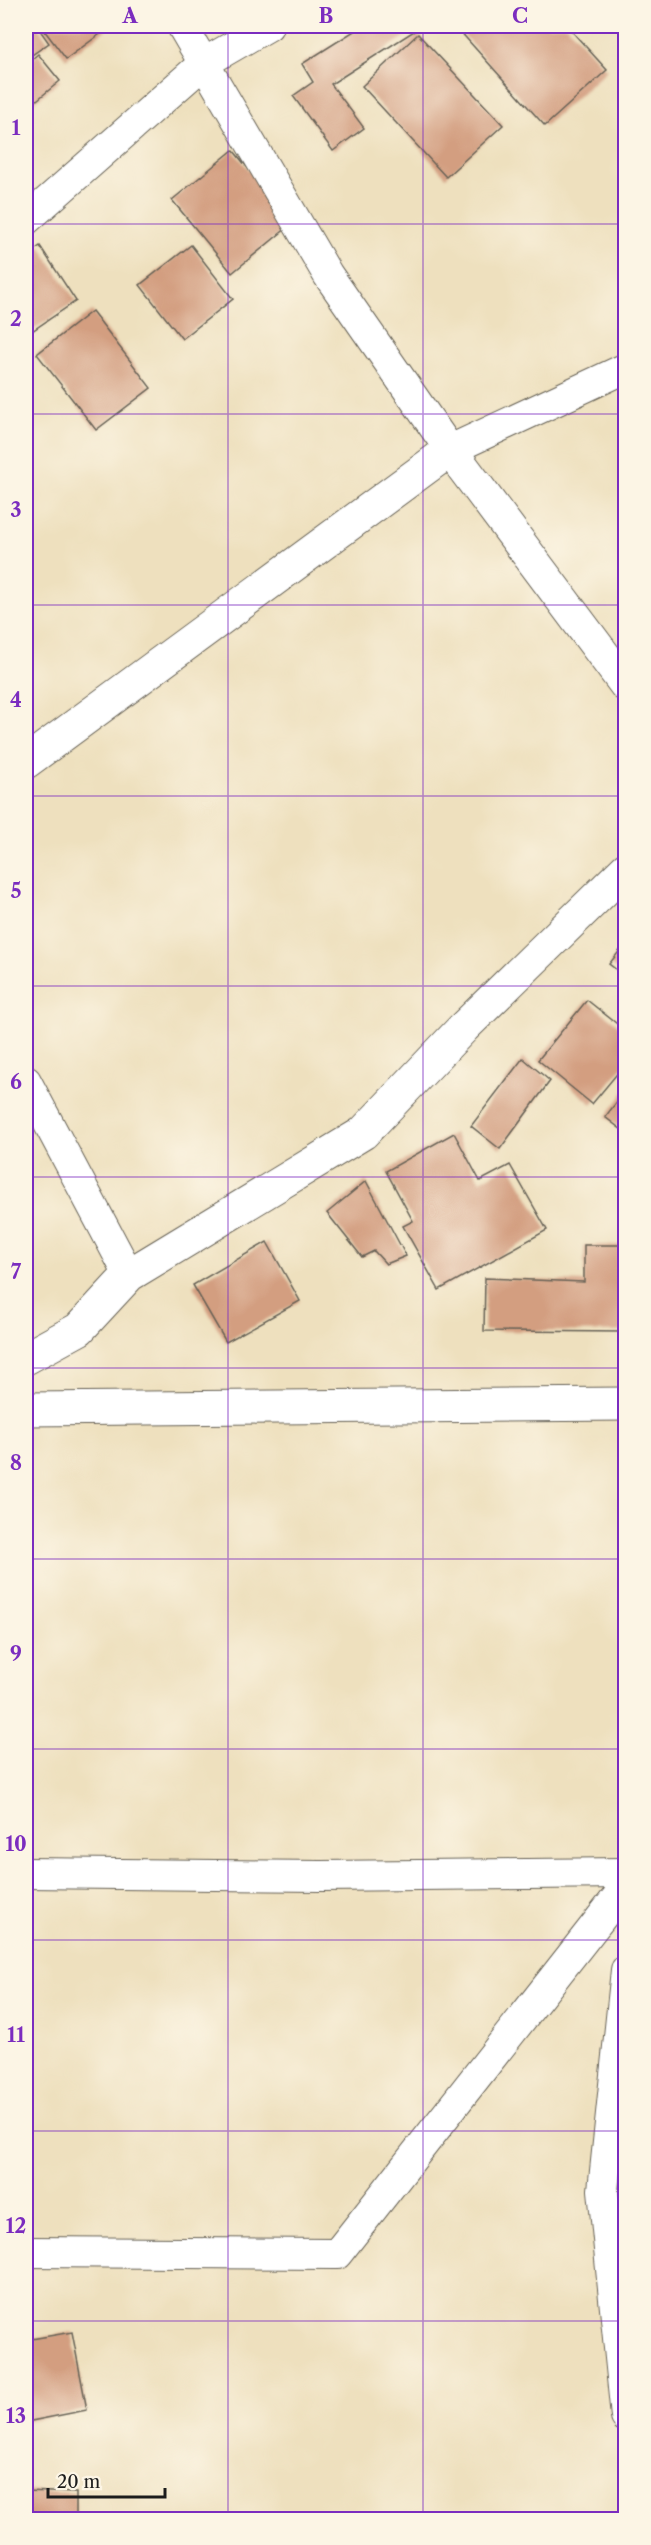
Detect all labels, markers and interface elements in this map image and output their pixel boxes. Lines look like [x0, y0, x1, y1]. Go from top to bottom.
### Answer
text: A [121, 4, 138, 28]
text: B [319, 4, 334, 28]
text: C [512, 4, 528, 28]
text: 1 [12, 116, 21, 140]
text: 2 [10, 307, 22, 331]
text: 3 [10, 498, 22, 522]
text: 4 [10, 688, 22, 712]
text: 5 [10, 879, 22, 903]
text: 6 [10, 1070, 22, 1094]
text: 7 [11, 1260, 22, 1284]
text: 8 [10, 1451, 22, 1475]
text: 9 [10, 1642, 22, 1666]
text: 10 [5, 1832, 27, 1856]
text: 11 [7, 2023, 25, 2047]
text: 12 [6, 2214, 26, 2238]
text: 13 [6, 2404, 26, 2428]
scale bar [48, 2461, 165, 2499]
text: 20 m [57, 2471, 101, 2493]

